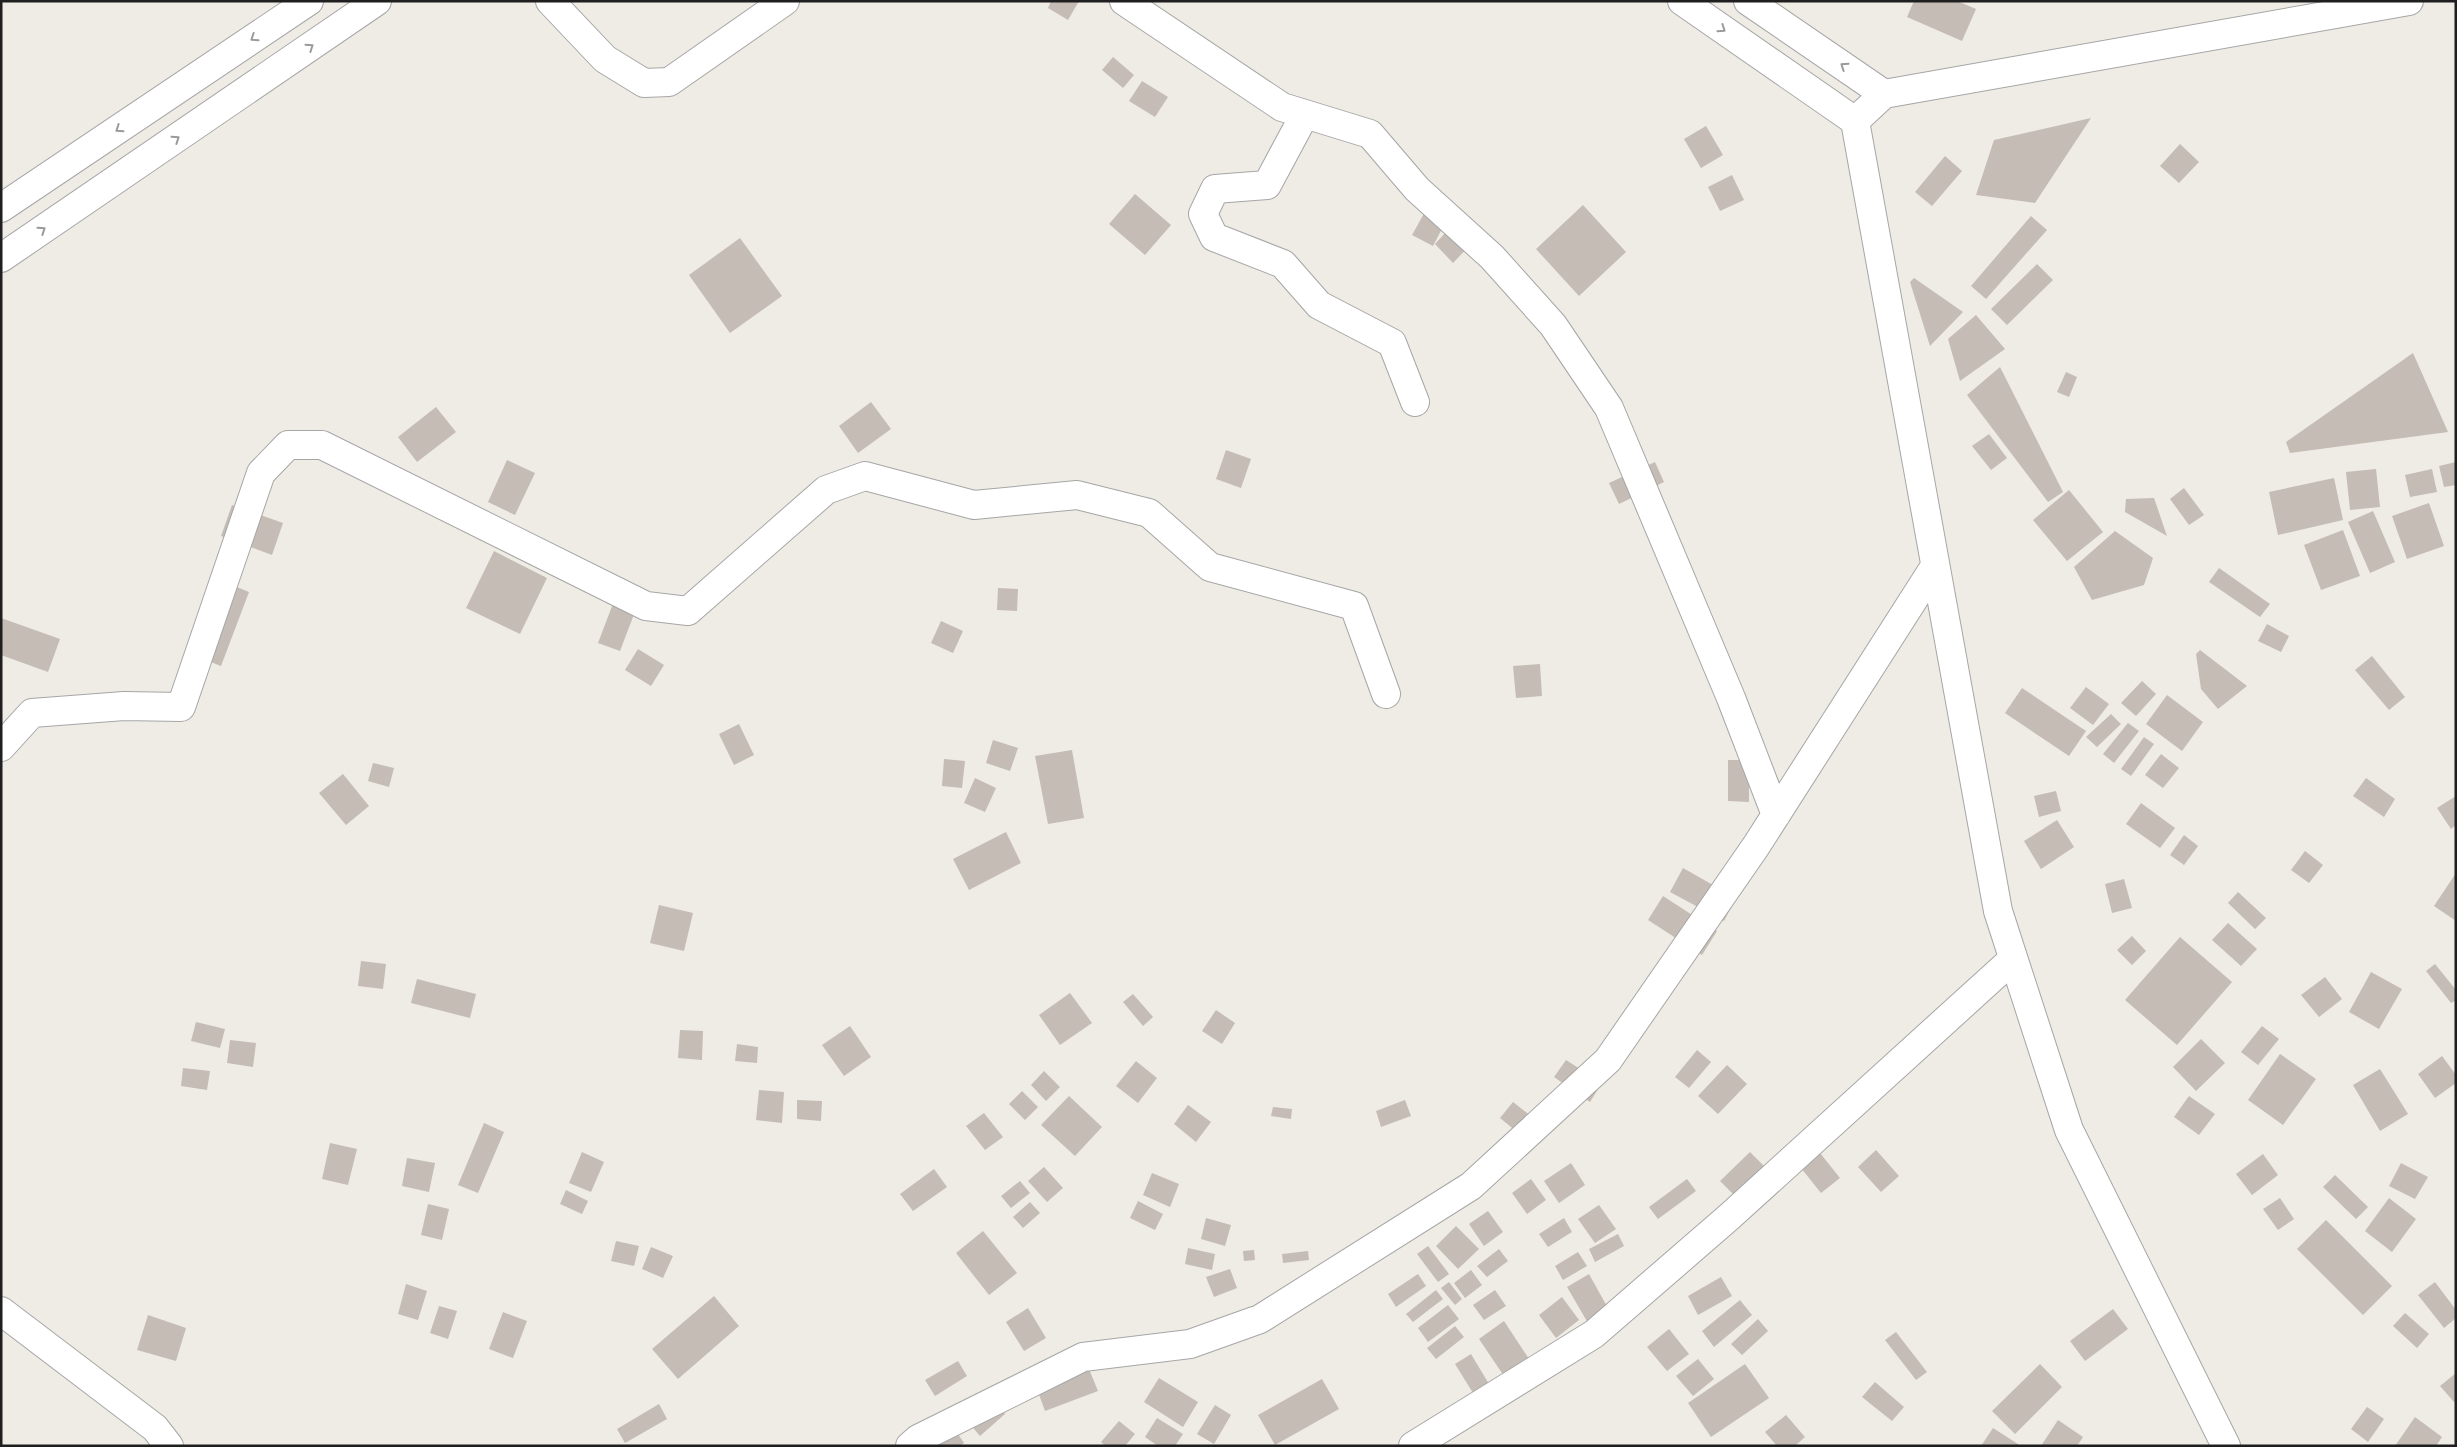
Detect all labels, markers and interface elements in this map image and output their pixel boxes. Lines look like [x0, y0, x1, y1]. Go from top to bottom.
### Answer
one-way arrow [1716, 23, 1726, 32]
one-way arrow [251, 32, 260, 41]
one-way arrow [304, 44, 314, 53]
one-way arrow [1840, 63, 1849, 72]
one-way arrow [116, 123, 125, 132]
one-way arrow [170, 136, 179, 145]
one-way arrow [36, 227, 45, 236]

